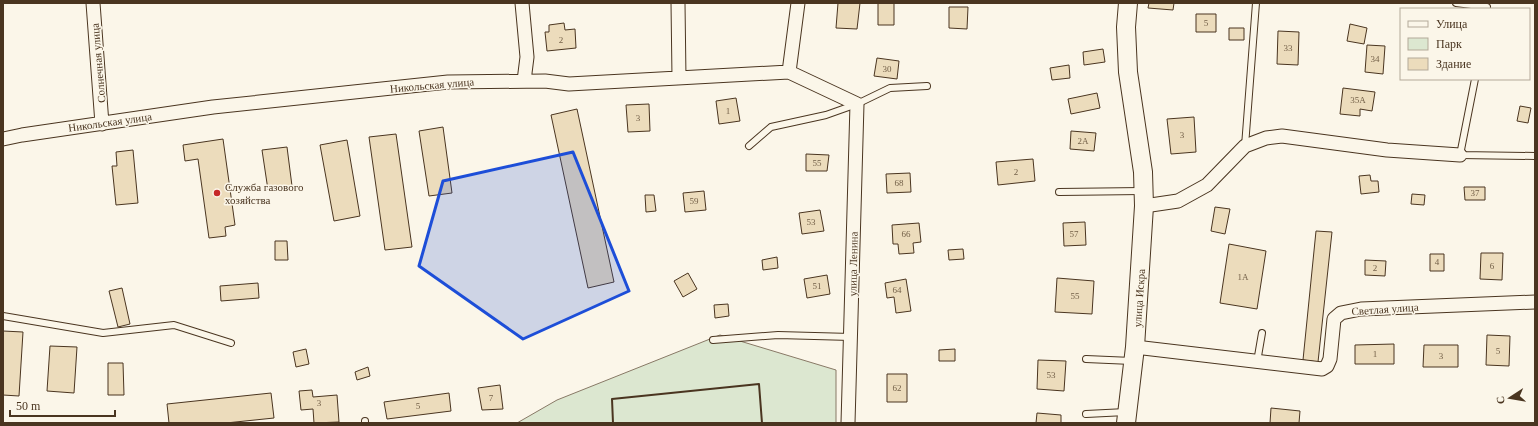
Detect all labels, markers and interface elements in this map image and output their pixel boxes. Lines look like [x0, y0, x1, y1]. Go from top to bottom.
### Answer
legend [1400, 8, 1530, 80]
text: Улица [1436, 17, 1468, 31]
house number: 5 [1204, 18, 1209, 28]
street label: Солнечная улица [89, 23, 107, 103]
house number: 2 [559, 35, 563, 45]
text: Парк [1436, 37, 1462, 51]
house number: 33 [1284, 43, 1293, 53]
house number: 34 [1371, 54, 1380, 64]
text: Здание [1436, 57, 1471, 71]
house number: 30 [883, 64, 892, 74]
street label: Никольская улица [389, 75, 475, 95]
house number: 35А [1350, 95, 1366, 105]
house number: 1 [726, 106, 730, 116]
street label: Никольская улица [67, 110, 153, 134]
house number: 3 [636, 113, 641, 123]
house number: 3 [1180, 130, 1185, 140]
house number: 2А [1078, 136, 1089, 146]
house number: 55 [813, 158, 822, 168]
house number: 2 [1014, 167, 1018, 177]
house number: 68 [895, 178, 904, 188]
place label: Служба газового хозяйства [225, 181, 304, 206]
marker: Служба газового хозяйства [212, 188, 222, 198]
house number: 37 [1471, 188, 1480, 198]
house number: 59 [690, 196, 699, 206]
house number: 53 [807, 217, 816, 227]
house number: 66 [902, 229, 911, 239]
house number: 57 [1070, 229, 1079, 239]
street label: улица Ленина [846, 231, 860, 296]
house number: 4 [1435, 257, 1440, 267]
house number: 6 [1490, 261, 1495, 271]
house number: 2 [1373, 263, 1377, 273]
street label: улица Искра [1131, 268, 1147, 328]
house number: 1А [1238, 272, 1249, 282]
house number: 51 [813, 281, 822, 291]
house number: 64 [893, 285, 902, 295]
house number: 55 [1071, 291, 1080, 301]
street label: Светлая улица [1351, 301, 1419, 317]
house number: 5 [1496, 346, 1501, 356]
house number: 1 [1373, 349, 1377, 359]
house number: 3 [1439, 351, 1444, 361]
house number: 53 [1047, 370, 1056, 380]
north arrow [1490, 378, 1530, 418]
house number: 62 [893, 383, 902, 393]
scale bar [10, 392, 115, 418]
house number: 7 [489, 393, 494, 403]
text: С [1494, 395, 1507, 405]
house number: 3 [317, 398, 322, 408]
text: 50 m [16, 399, 41, 413]
house number: 5 [416, 401, 421, 411]

